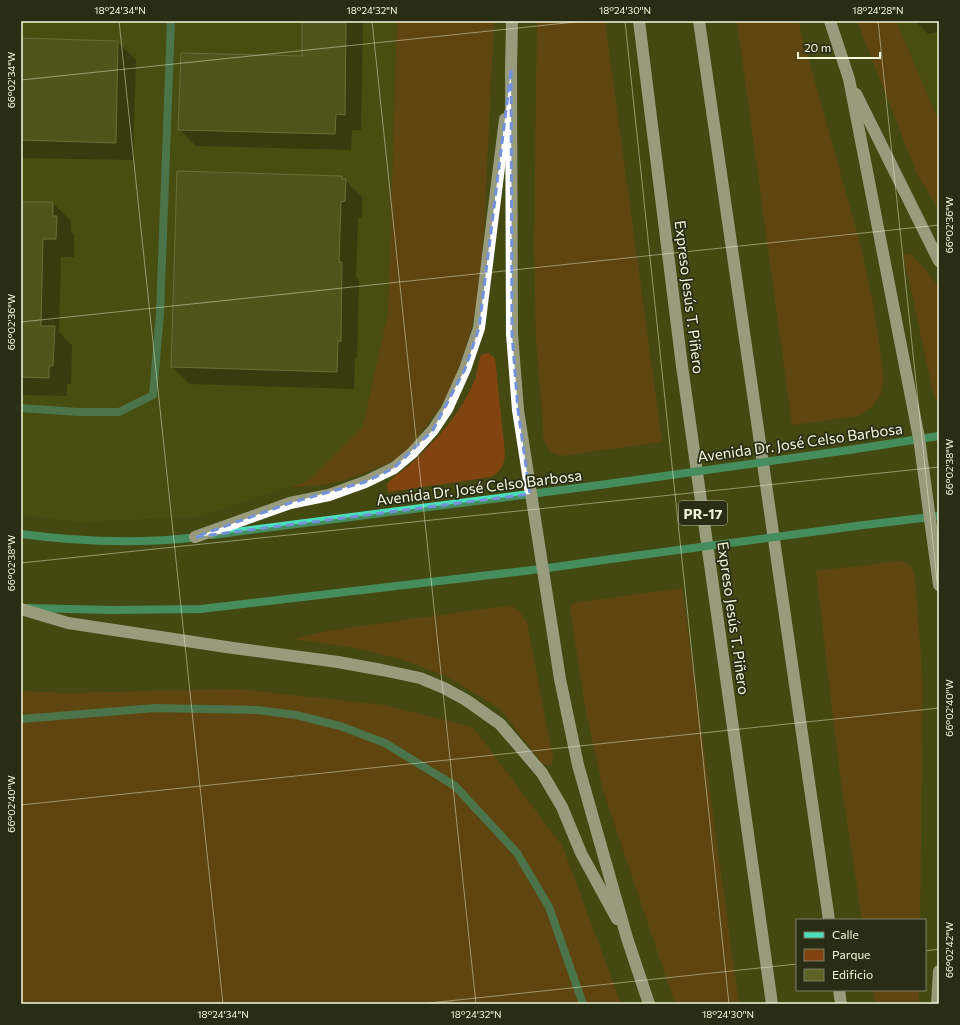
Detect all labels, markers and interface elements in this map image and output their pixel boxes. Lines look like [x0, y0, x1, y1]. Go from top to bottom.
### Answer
text: 18°24'34"N [94, 4, 146, 16]
text: 18°24'32"N [347, 4, 397, 16]
text: 18°24'30"N [599, 4, 651, 16]
text: 18°24'28"N [852, 4, 904, 16]
scale bar [798, 34, 880, 60]
text: 20 m [804, 40, 831, 54]
text: 66°02'34"W [5, 52, 17, 108]
text: 66°02'36"W [943, 197, 955, 253]
street label: Expreso Jesús T. Piñero [672, 219, 708, 375]
text: 66°02'36"W [5, 294, 17, 350]
street label: Avenida Dr. José Celso Barbosa [696, 419, 904, 465]
text: 66°02'38"W [943, 439, 955, 495]
street label: Avenida Dr. José Celso Barbosa [375, 465, 583, 509]
road number: PR-17 [679, 501, 727, 525]
text: 66°02'38"W [5, 535, 17, 591]
street label: Expreso Jesús T. Piñero [714, 540, 754, 696]
text: 66°02'40"W [943, 679, 955, 737]
text: 66°02'40"W [5, 775, 17, 833]
legend [796, 919, 926, 991]
text: 66°02'42"W [943, 922, 955, 978]
text: Calle [832, 927, 859, 941]
text: Parque [832, 947, 870, 961]
text: Edificio [832, 967, 873, 981]
text: 18°24'34"N [197, 1008, 249, 1020]
text: 18°24'32"N [451, 1008, 501, 1020]
text: 18°24'30"N [702, 1008, 754, 1020]

